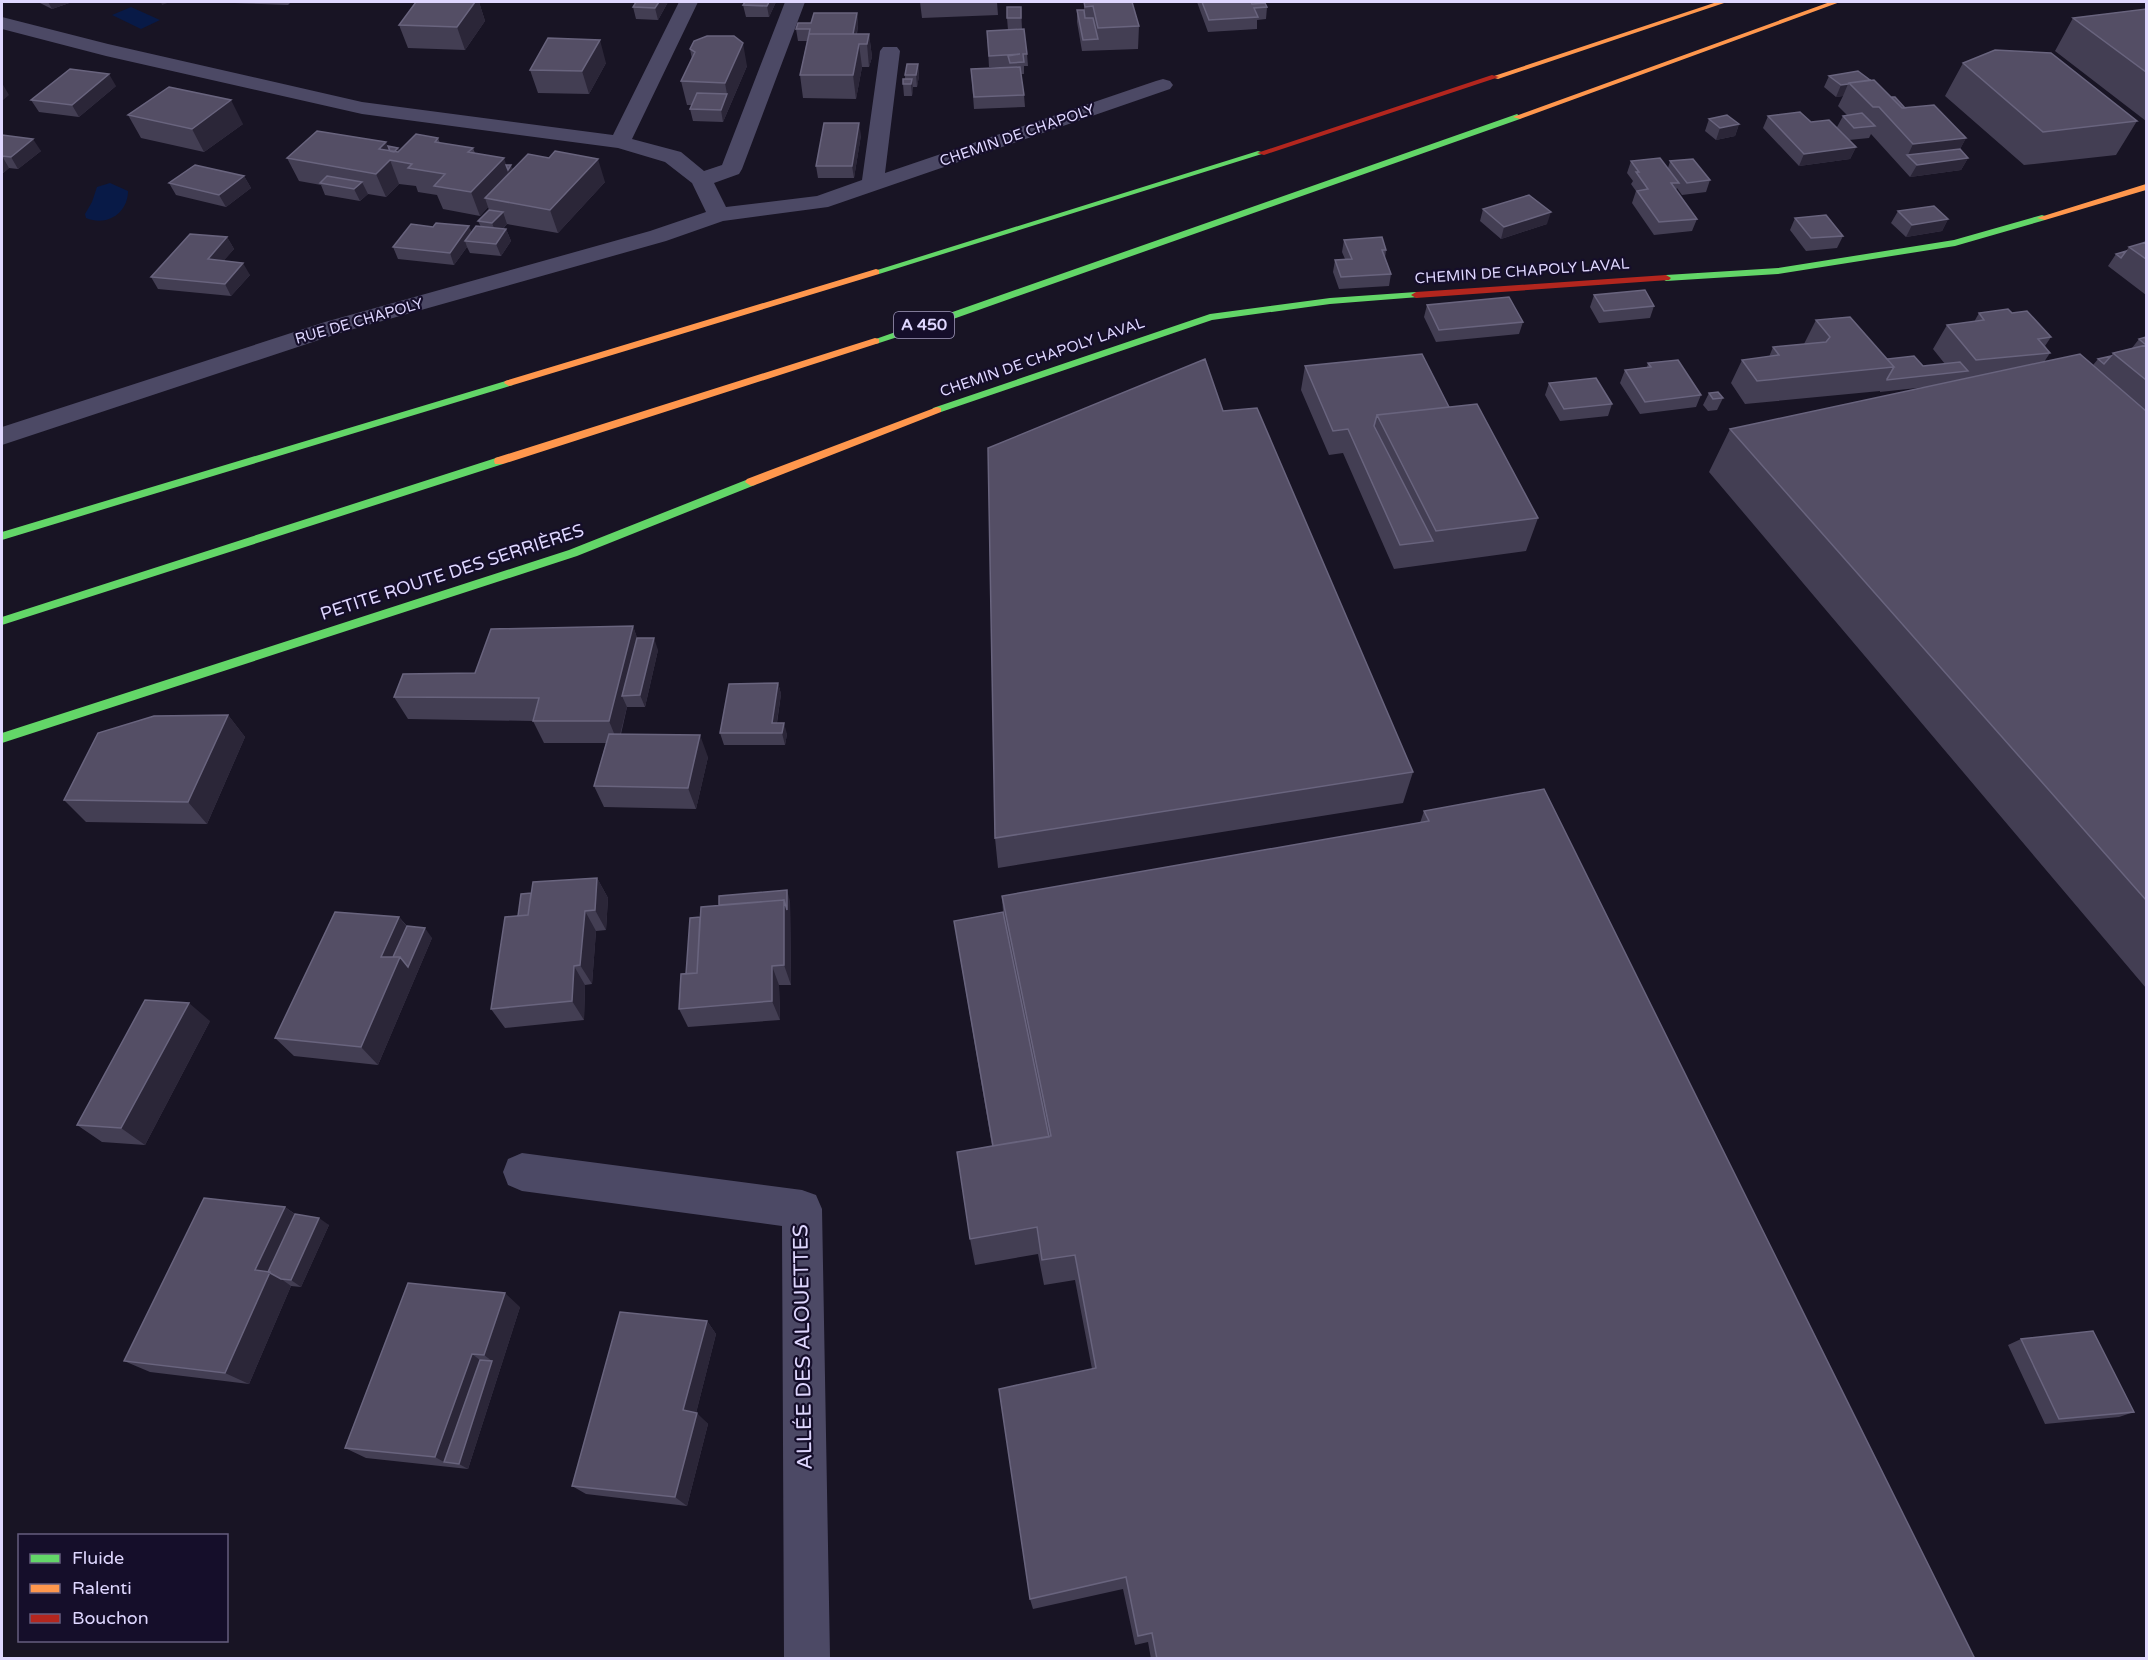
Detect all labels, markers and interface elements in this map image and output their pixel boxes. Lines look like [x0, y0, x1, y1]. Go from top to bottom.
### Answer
street label: CHEMIN DE CHAPOLY [937, 100, 1097, 170]
street label: CHEMIN DE CHAPOLY LAVAL [1414, 254, 1630, 287]
street label: RUE DE CHAPOLY [293, 294, 425, 348]
road number: A 450 [894, 312, 954, 338]
street label: CHEMIN DE CHAPOLY LAVAL [937, 313, 1147, 401]
street label: PETITE ROUTE DES SERRIÈRES [317, 519, 587, 625]
street label: ALLÉE DES ALOUETTES [788, 1224, 818, 1470]
legend [18, 1534, 228, 1642]
text: Fluide [72, 1547, 124, 1569]
text: Ralenti [72, 1577, 132, 1599]
text: Bouchon [72, 1607, 149, 1629]

